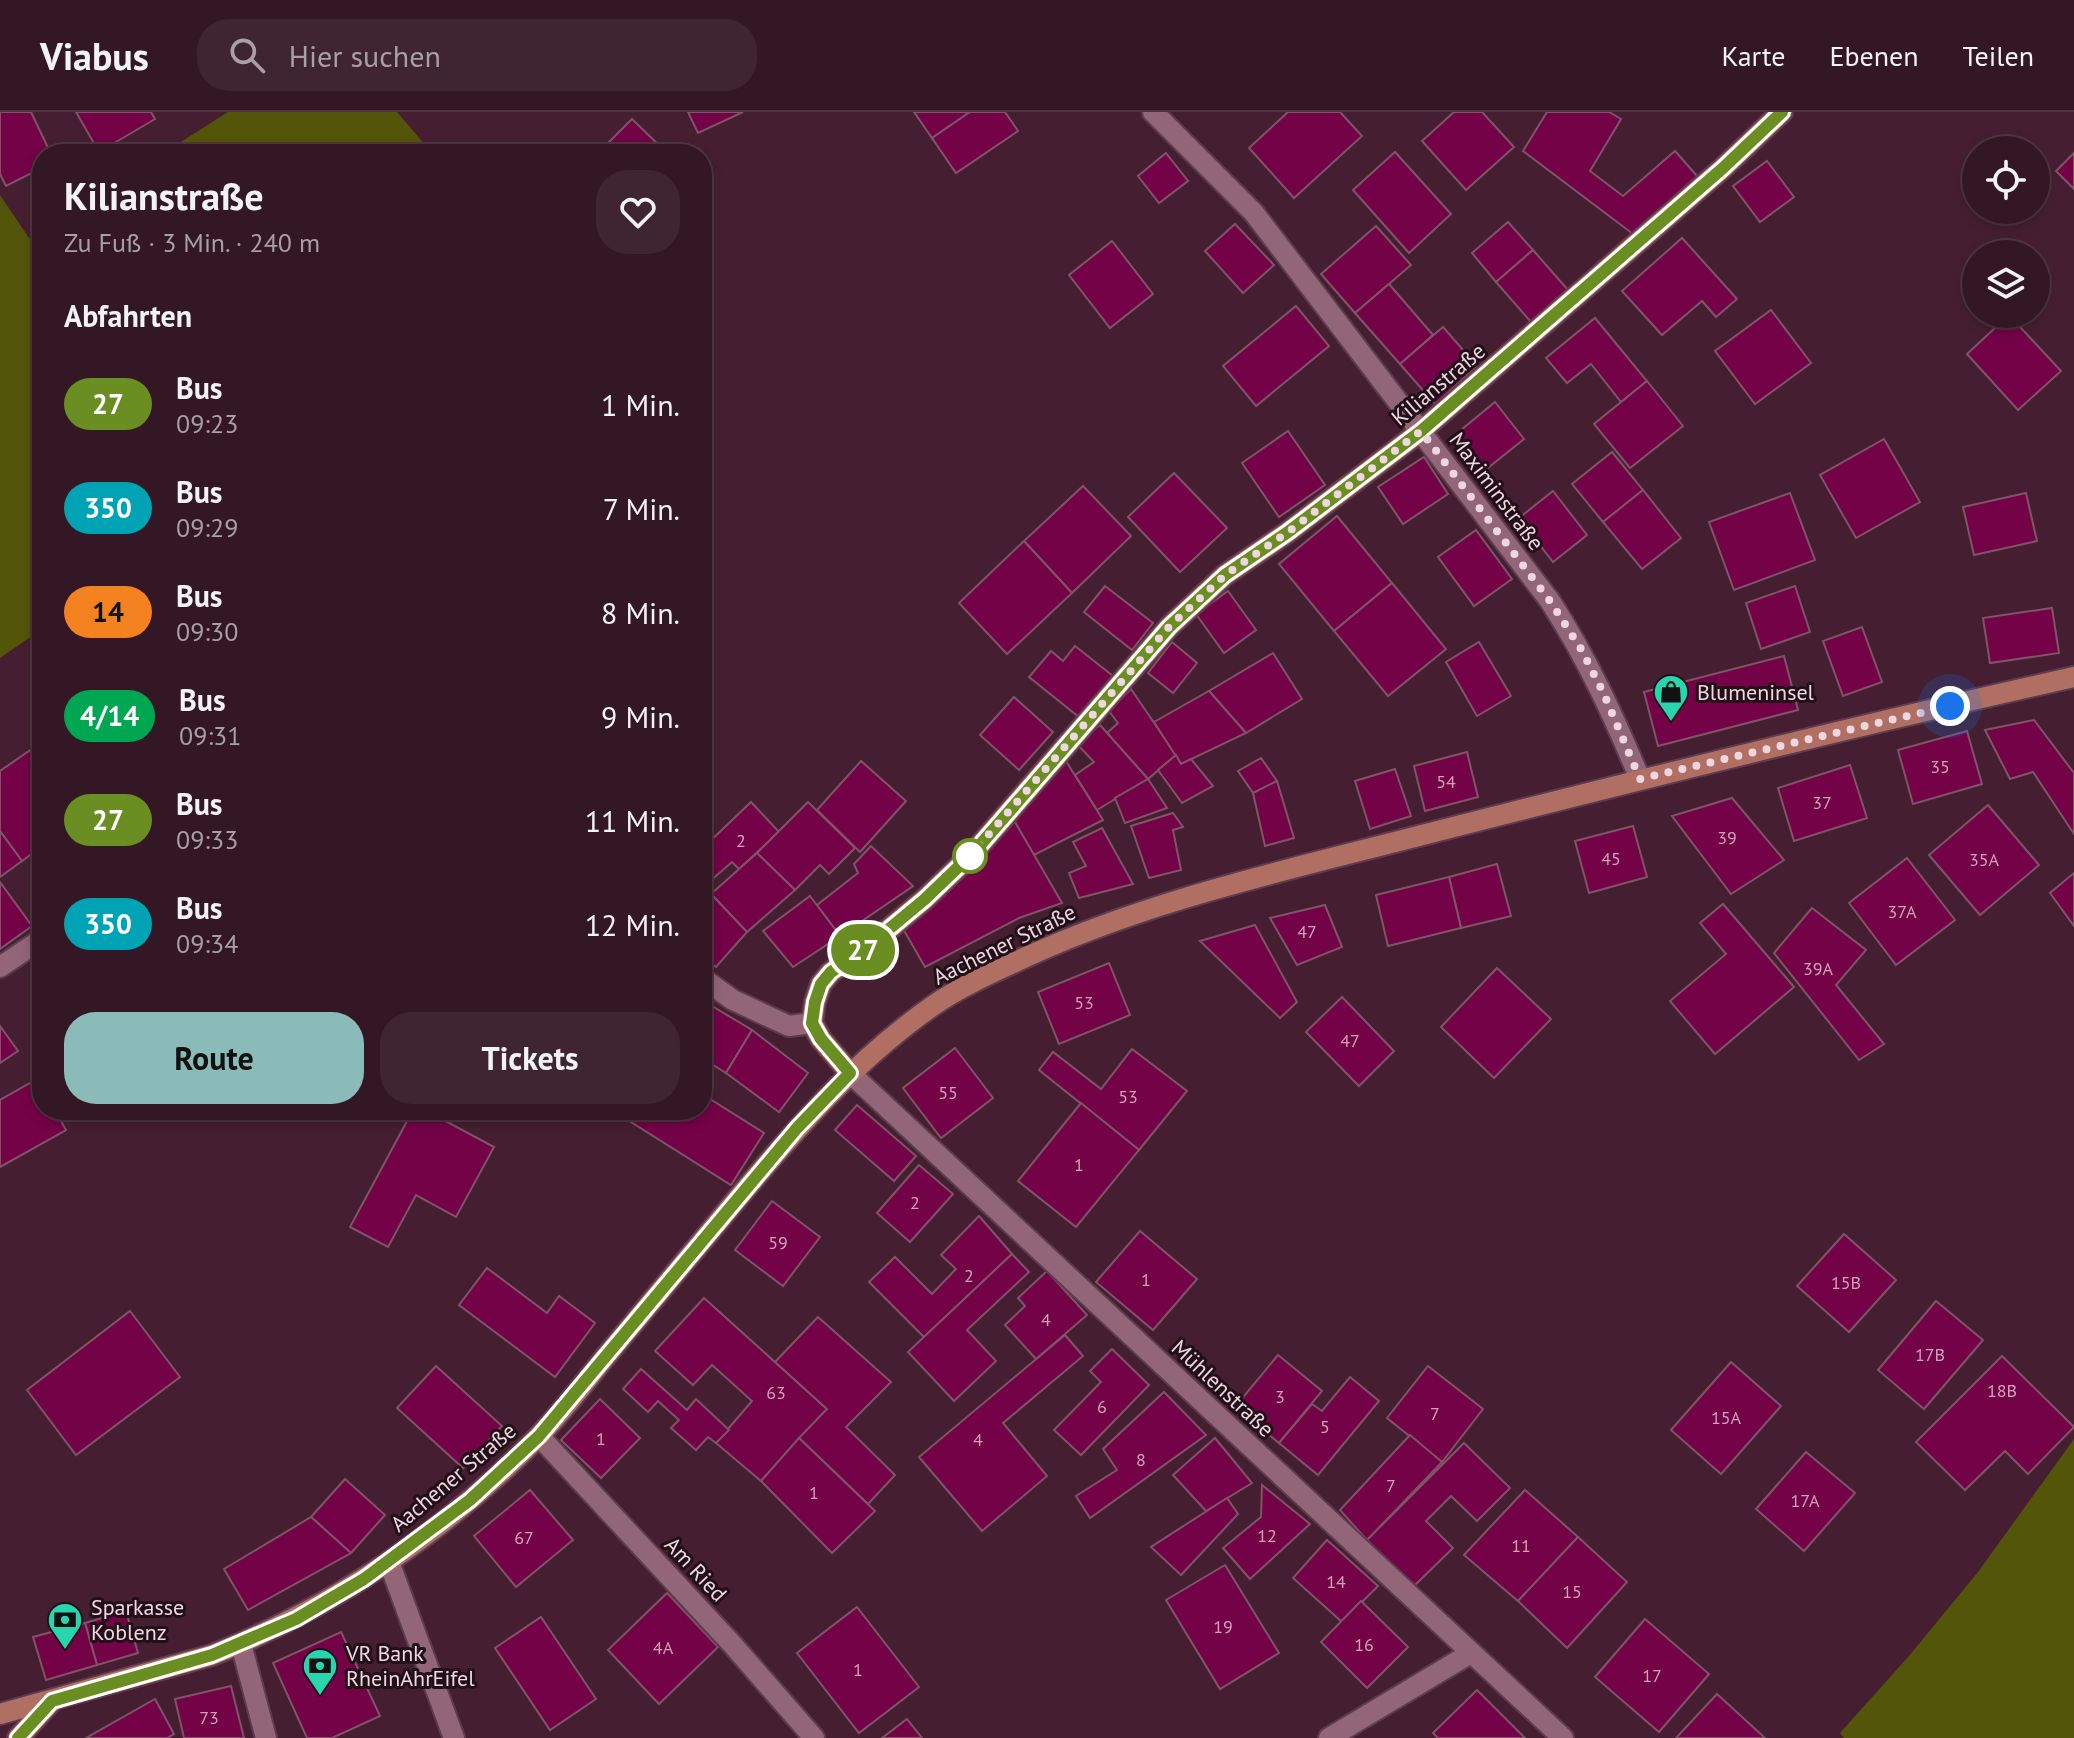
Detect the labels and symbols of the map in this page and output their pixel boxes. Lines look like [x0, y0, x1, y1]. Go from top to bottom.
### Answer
street label: Kilianstraße [1385, 337, 1491, 431]
street label: Maximinstraße [1443, 426, 1551, 556]
shop icon: Blumeninsel [1652, 673, 1690, 723]
place label: Blumeninsel [1697, 678, 1815, 706]
your location [1930, 686, 1970, 726]
house number: 35 [1930, 755, 1950, 778]
house number: 54 [1436, 770, 1456, 793]
house number: 37 [1812, 791, 1832, 814]
house number: 39 [1717, 826, 1737, 849]
house number: 2 [736, 829, 746, 852]
unlabelled marker [953, 839, 987, 873]
house number: 45 [1601, 847, 1621, 870]
house number: 35A [1969, 848, 2000, 871]
street label: Aachener Straße [928, 897, 1080, 991]
house number: 37A [1887, 900, 1917, 923]
house number: 47 [1297, 920, 1317, 943]
line badge: 27 [827, 924, 899, 976]
house number: 39A [1803, 957, 1834, 980]
house number: 53 [1074, 991, 1094, 1014]
house number: 47 [1340, 1029, 1360, 1052]
house number: 55 [938, 1081, 958, 1104]
house number: 53 [1118, 1085, 1138, 1108]
house number: 1 [1074, 1153, 1084, 1176]
house number: 2 [910, 1191, 920, 1214]
house number: 59 [768, 1231, 788, 1254]
house number: 2 [964, 1264, 974, 1287]
house number: 1 [1141, 1268, 1151, 1291]
house number: 15B [1831, 1271, 1861, 1294]
house number: 4 [1041, 1308, 1051, 1331]
street label: Mühlenstraße [1166, 1333, 1280, 1443]
house number: 17B [1915, 1343, 1945, 1366]
house number: 18B [1987, 1379, 2017, 1402]
house number: 63 [766, 1381, 786, 1404]
house number: 3 [1275, 1385, 1285, 1408]
house number: 6 [1097, 1395, 1107, 1418]
house number: 7 [1430, 1402, 1440, 1425]
house number: 15A [1711, 1406, 1742, 1429]
house number: 5 [1320, 1415, 1330, 1438]
street label: Aachener Straße [385, 1416, 521, 1538]
house number: 1 [596, 1427, 606, 1450]
house number: 4 [973, 1428, 983, 1451]
house number: 8 [1136, 1448, 1146, 1471]
house number: 7 [1386, 1474, 1396, 1497]
house number: 1 [809, 1481, 819, 1504]
house number: 17A [1790, 1489, 1820, 1512]
house number: 12 [1257, 1524, 1277, 1547]
house number: 67 [514, 1526, 534, 1549]
street label: Am Ried [659, 1531, 733, 1607]
house number: 11 [1511, 1534, 1531, 1557]
house number: 14 [1326, 1570, 1346, 1593]
house number: 15 [1562, 1580, 1582, 1603]
place label: Sparkasse Koblenz [91, 1593, 184, 1646]
bank icon: Sparkasse Koblenz [46, 1601, 84, 1651]
house number: 19 [1213, 1615, 1233, 1638]
house number: 16 [1354, 1633, 1374, 1656]
house number: 4A [653, 1636, 674, 1659]
place label: VR Bank RheinAhrEifel [345, 1639, 475, 1692]
bank icon: VR Bank RheinAhrEifel [301, 1647, 339, 1697]
house number: 1 [853, 1658, 863, 1681]
house number: 17 [1642, 1664, 1662, 1687]
house number: 73 [199, 1706, 219, 1729]

